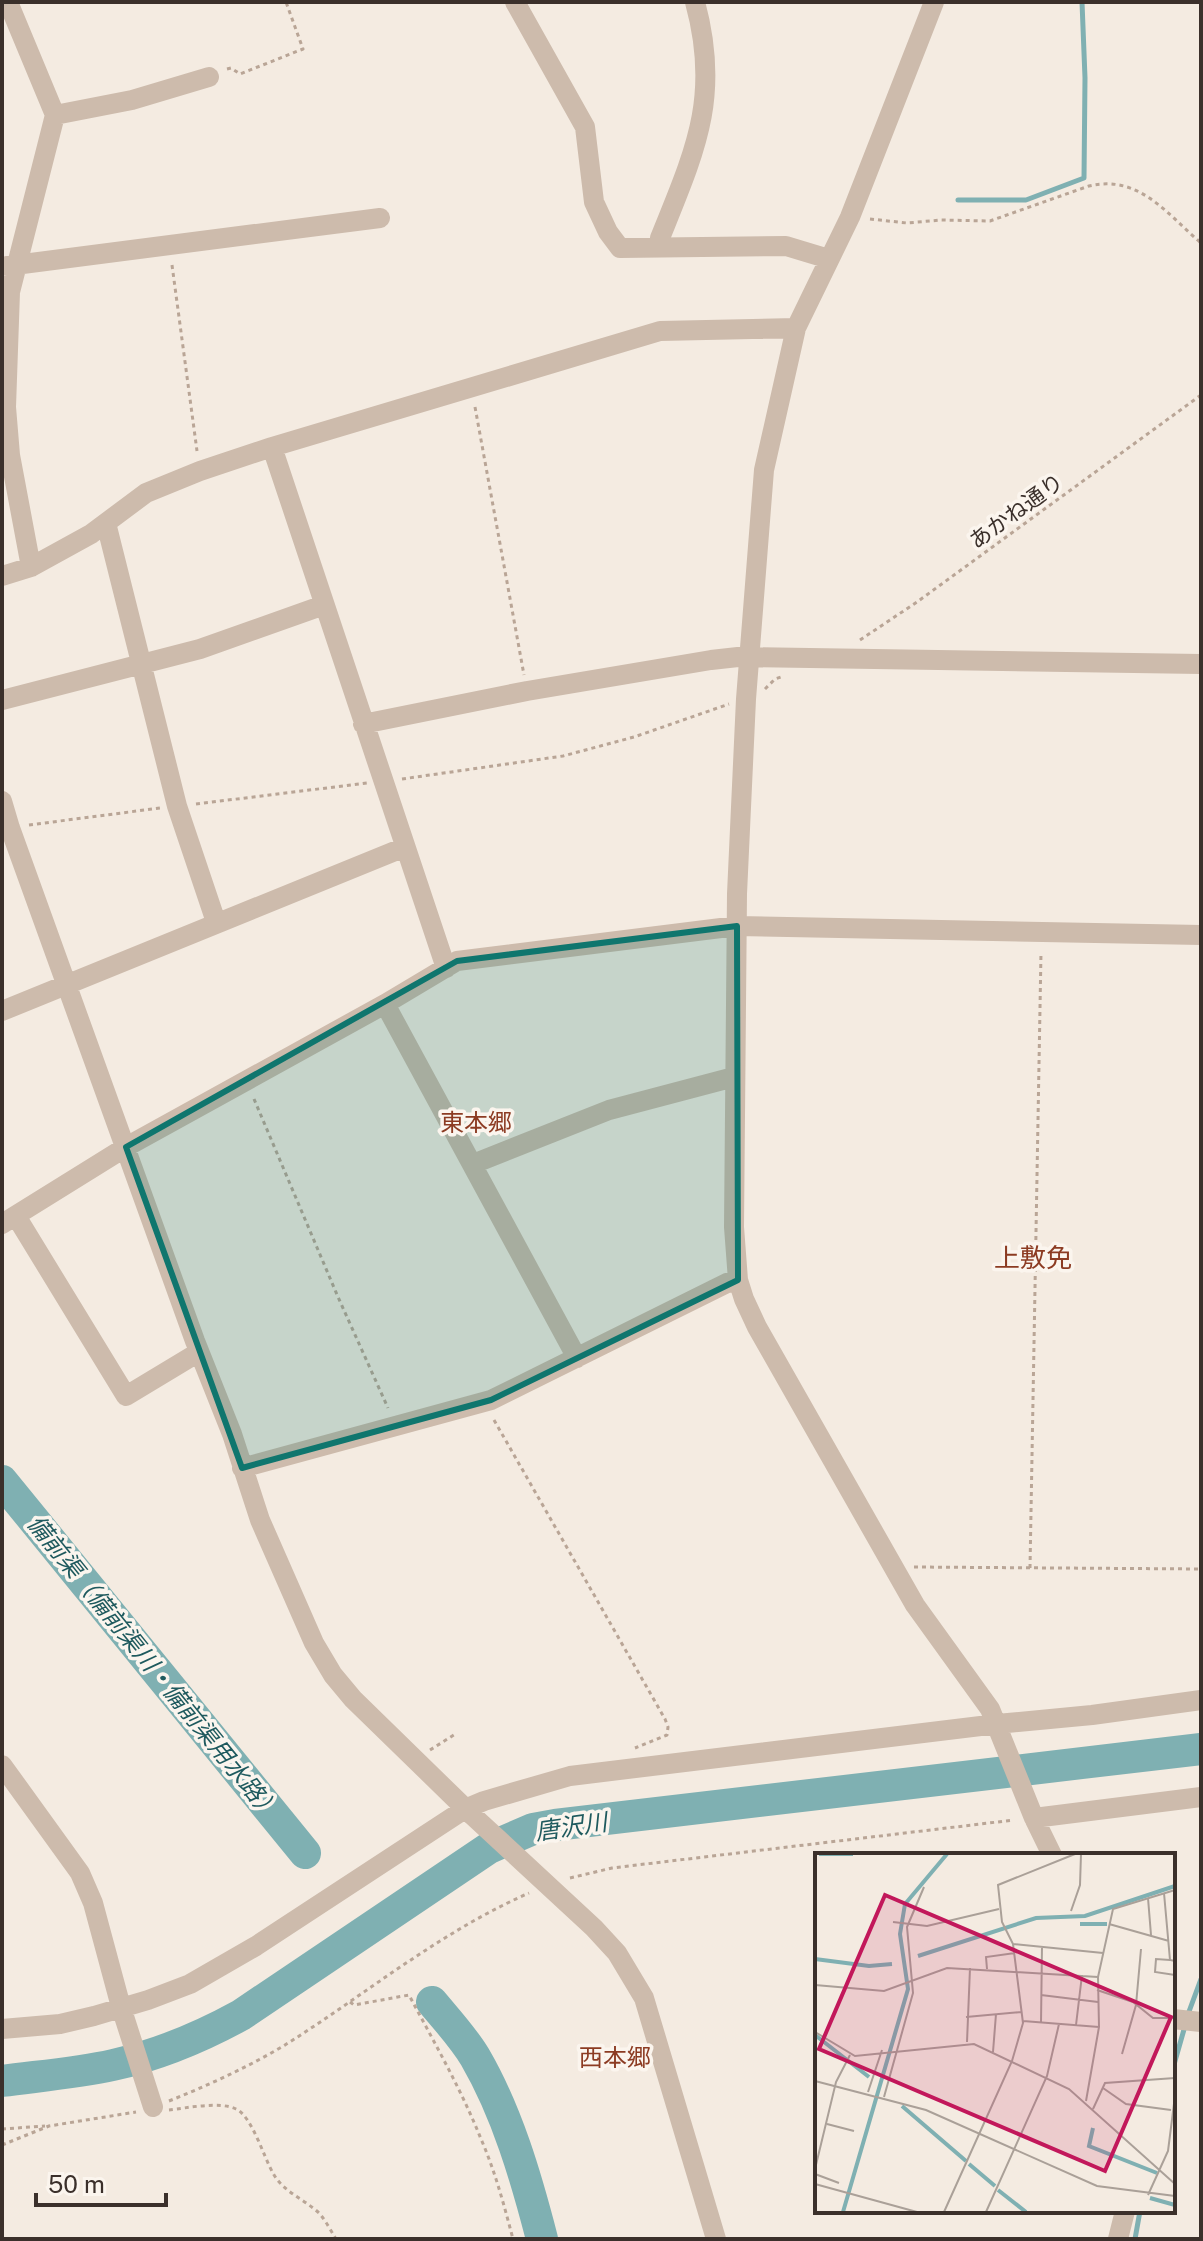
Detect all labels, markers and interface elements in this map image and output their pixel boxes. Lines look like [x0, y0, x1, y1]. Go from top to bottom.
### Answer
street label: あかね通り [964, 468, 1068, 554]
district label: 東本郷 [440, 1108, 512, 1136]
district label: 上敷免 [994, 1242, 1072, 1273]
water label: 備前渠（備前渠川・備前渠用水路） [22, 1509, 286, 1825]
water label: 唐沢川 [533, 1807, 612, 1845]
inset map [815, 1853, 1175, 2213]
district label: 西本郷 [579, 2043, 651, 2071]
scale bar [36, 2157, 166, 2207]
text: 50 m [48, 2170, 105, 2198]

